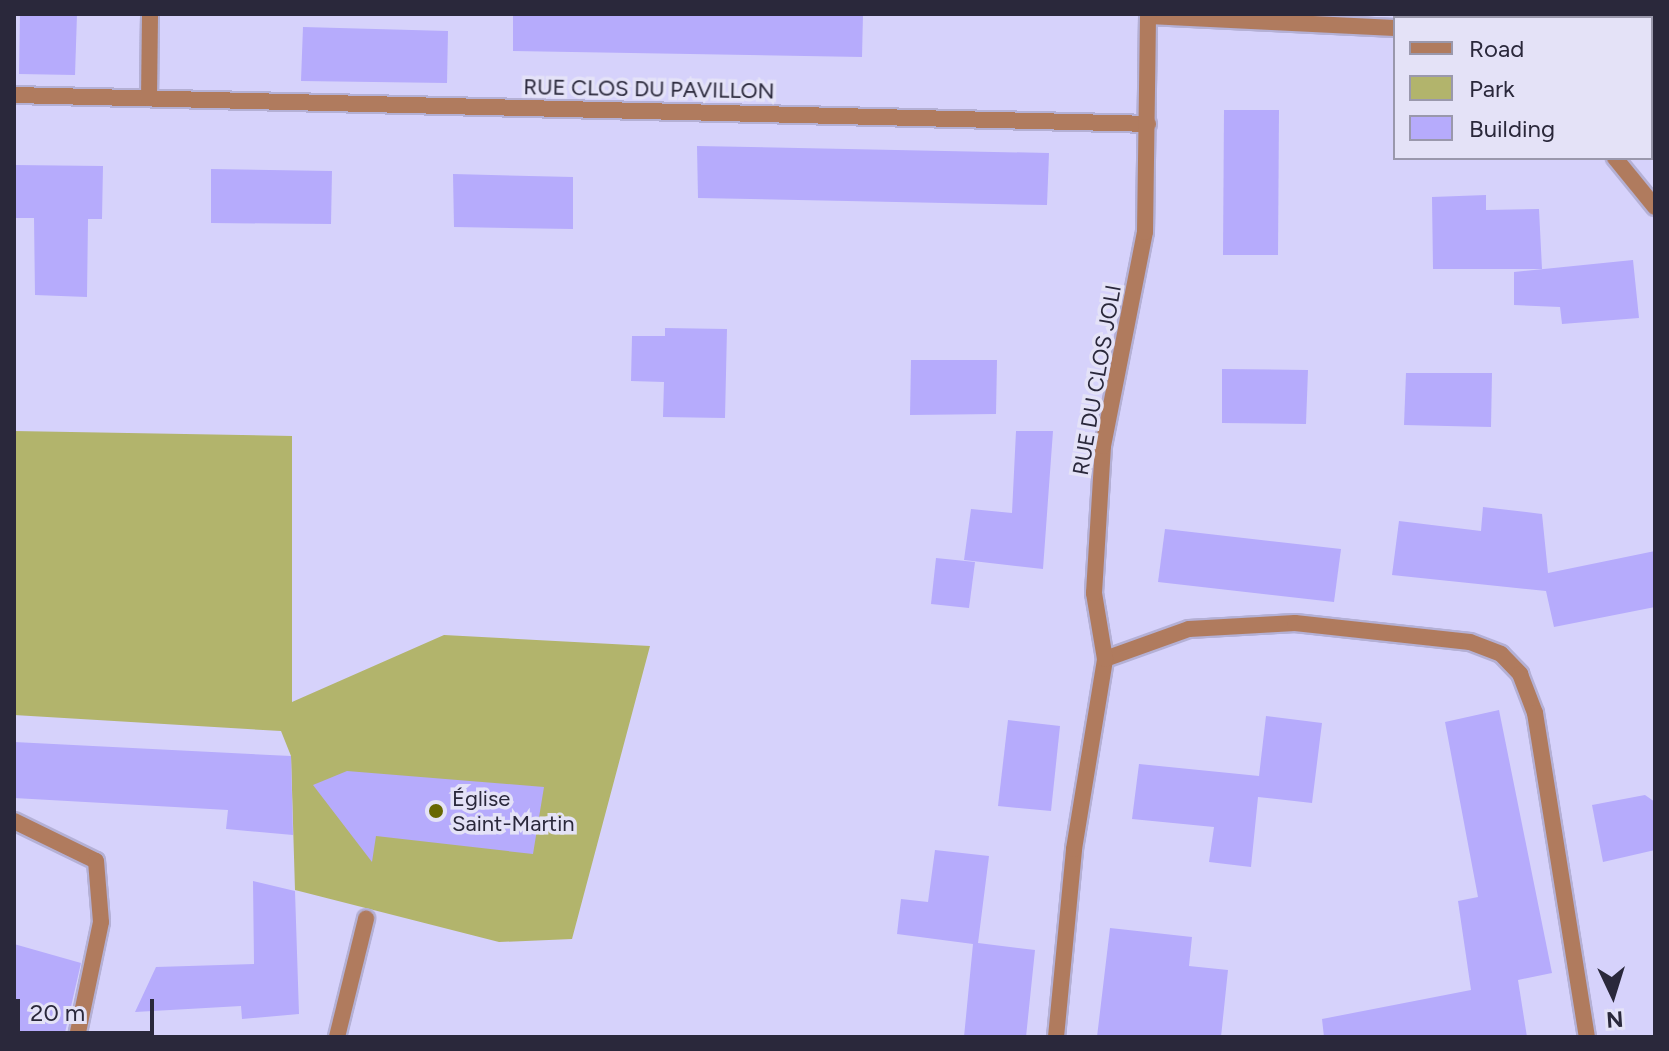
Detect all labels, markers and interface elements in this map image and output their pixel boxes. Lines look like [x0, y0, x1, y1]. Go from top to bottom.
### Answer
legend [1393, 16, 1653, 160]
text: Road [1469, 34, 1524, 63]
street label: RUE CLOS DU PAVILLON [523, 74, 775, 104]
text: Park [1469, 74, 1515, 103]
text: Building [1469, 114, 1555, 143]
street label: RUE DU CLOS JOLI [1067, 283, 1127, 477]
place label: Église Saint-Martin [452, 785, 575, 836]
marker: Église Saint-Martin [427, 802, 445, 820]
north arrow [1573, 955, 1653, 1035]
scale bar [20, 983, 158, 1033]
text: 20 m [30, 998, 85, 1027]
text: N [1605, 1005, 1624, 1034]

